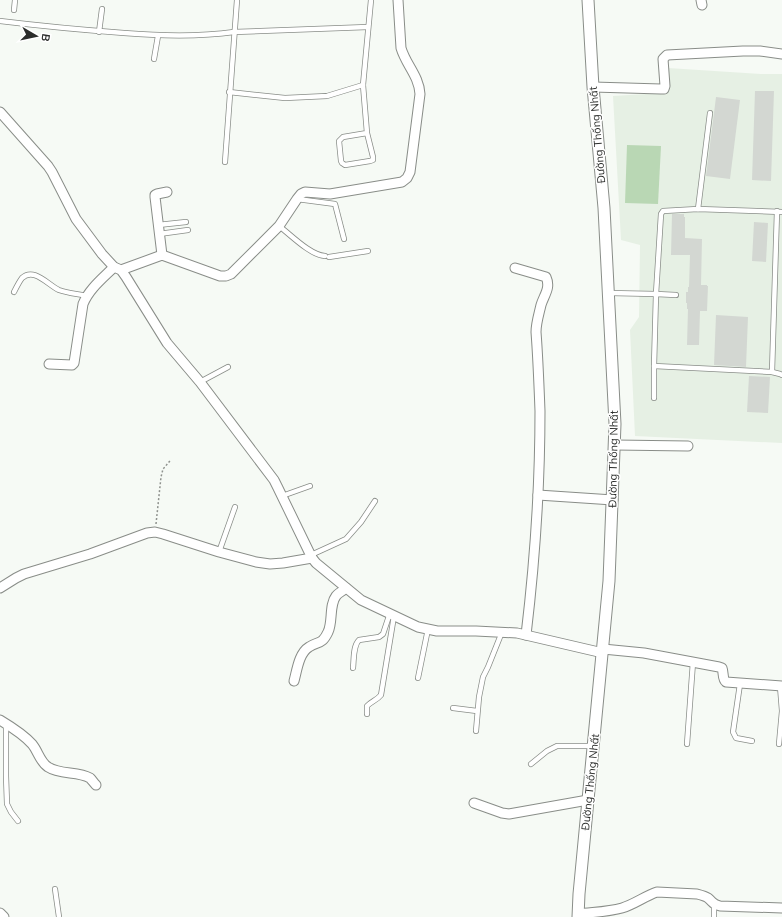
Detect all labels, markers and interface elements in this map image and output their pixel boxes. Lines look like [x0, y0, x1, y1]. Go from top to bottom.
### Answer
north arrow [16, 16, 56, 56]
text: B [38, 33, 53, 43]
street label: Đường Thống Nhất [586, 86, 608, 184]
street label: Đường Thống Nhất [605, 410, 621, 508]
street label: Đường Thống Nhất [578, 733, 602, 831]

